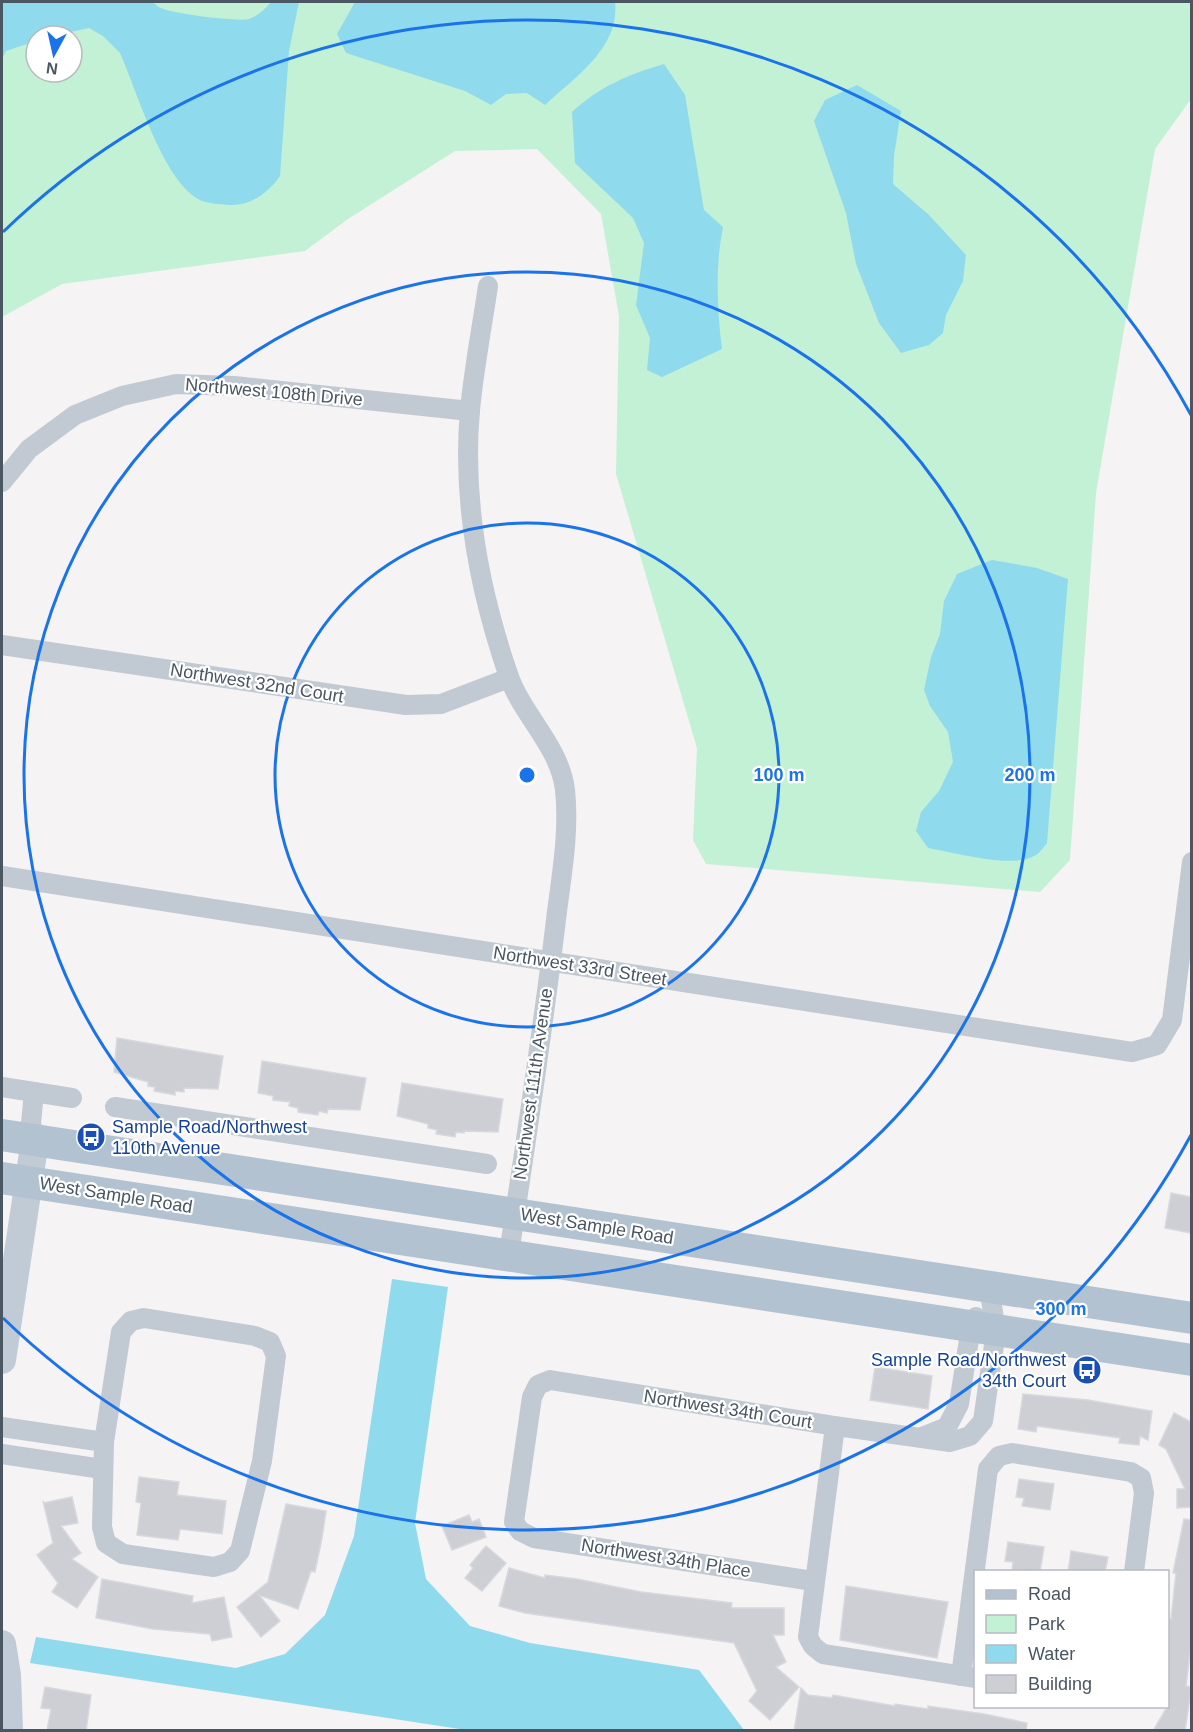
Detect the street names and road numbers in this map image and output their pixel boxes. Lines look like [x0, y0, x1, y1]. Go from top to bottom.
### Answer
street label: Northwest 108th Drive [184, 374, 364, 410]
street label: Northwest 32nd Court [169, 659, 345, 707]
street label: Northwest 33rd Street [492, 942, 668, 990]
street label: Northwest 111th Avenue [510, 987, 556, 1181]
street label: West Sample Road [38, 1173, 194, 1217]
street label: West Sample Road [519, 1204, 675, 1248]
street label: Northwest 34th Court [642, 1386, 814, 1432]
street label: Northwest 34th Place [580, 1535, 752, 1581]

